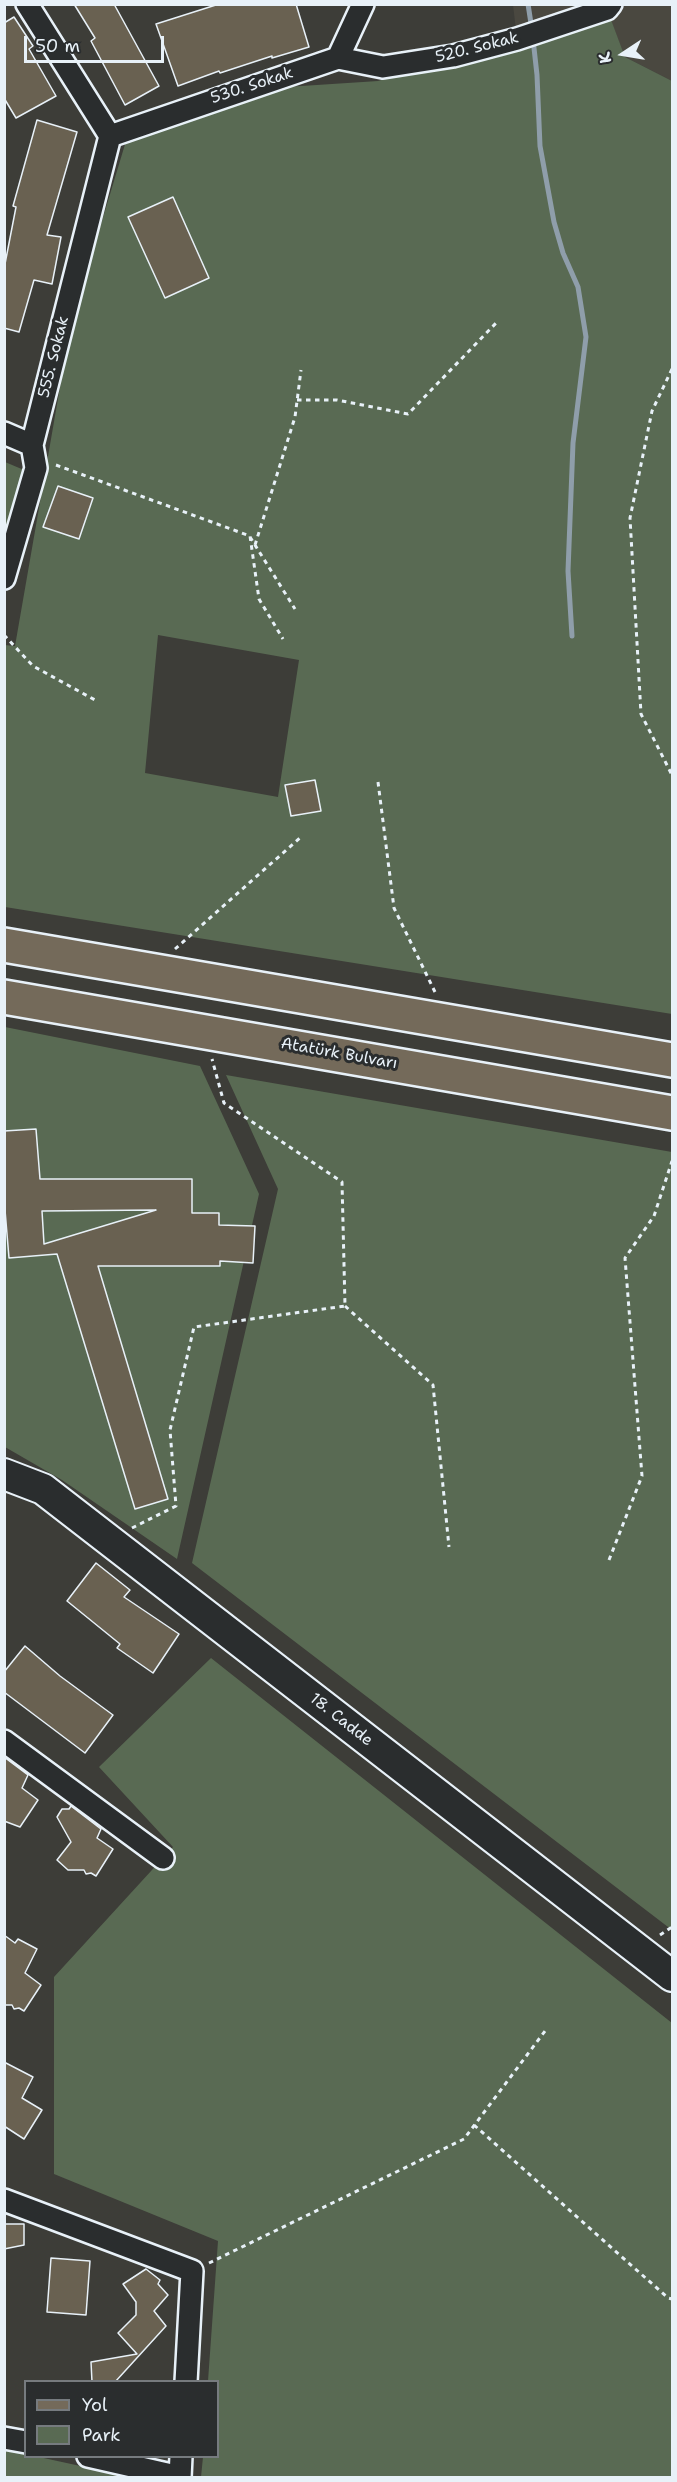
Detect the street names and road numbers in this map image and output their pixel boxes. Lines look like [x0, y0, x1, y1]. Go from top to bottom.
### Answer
street label: 520. Sokak [433, 28, 521, 68]
street label: 530. Sokak [208, 64, 296, 108]
street label: 555. Sokak [35, 314, 73, 400]
street label: Atatürk Bulvarı [279, 1034, 399, 1074]
street label: 18. Cadde [306, 1689, 376, 1751]

